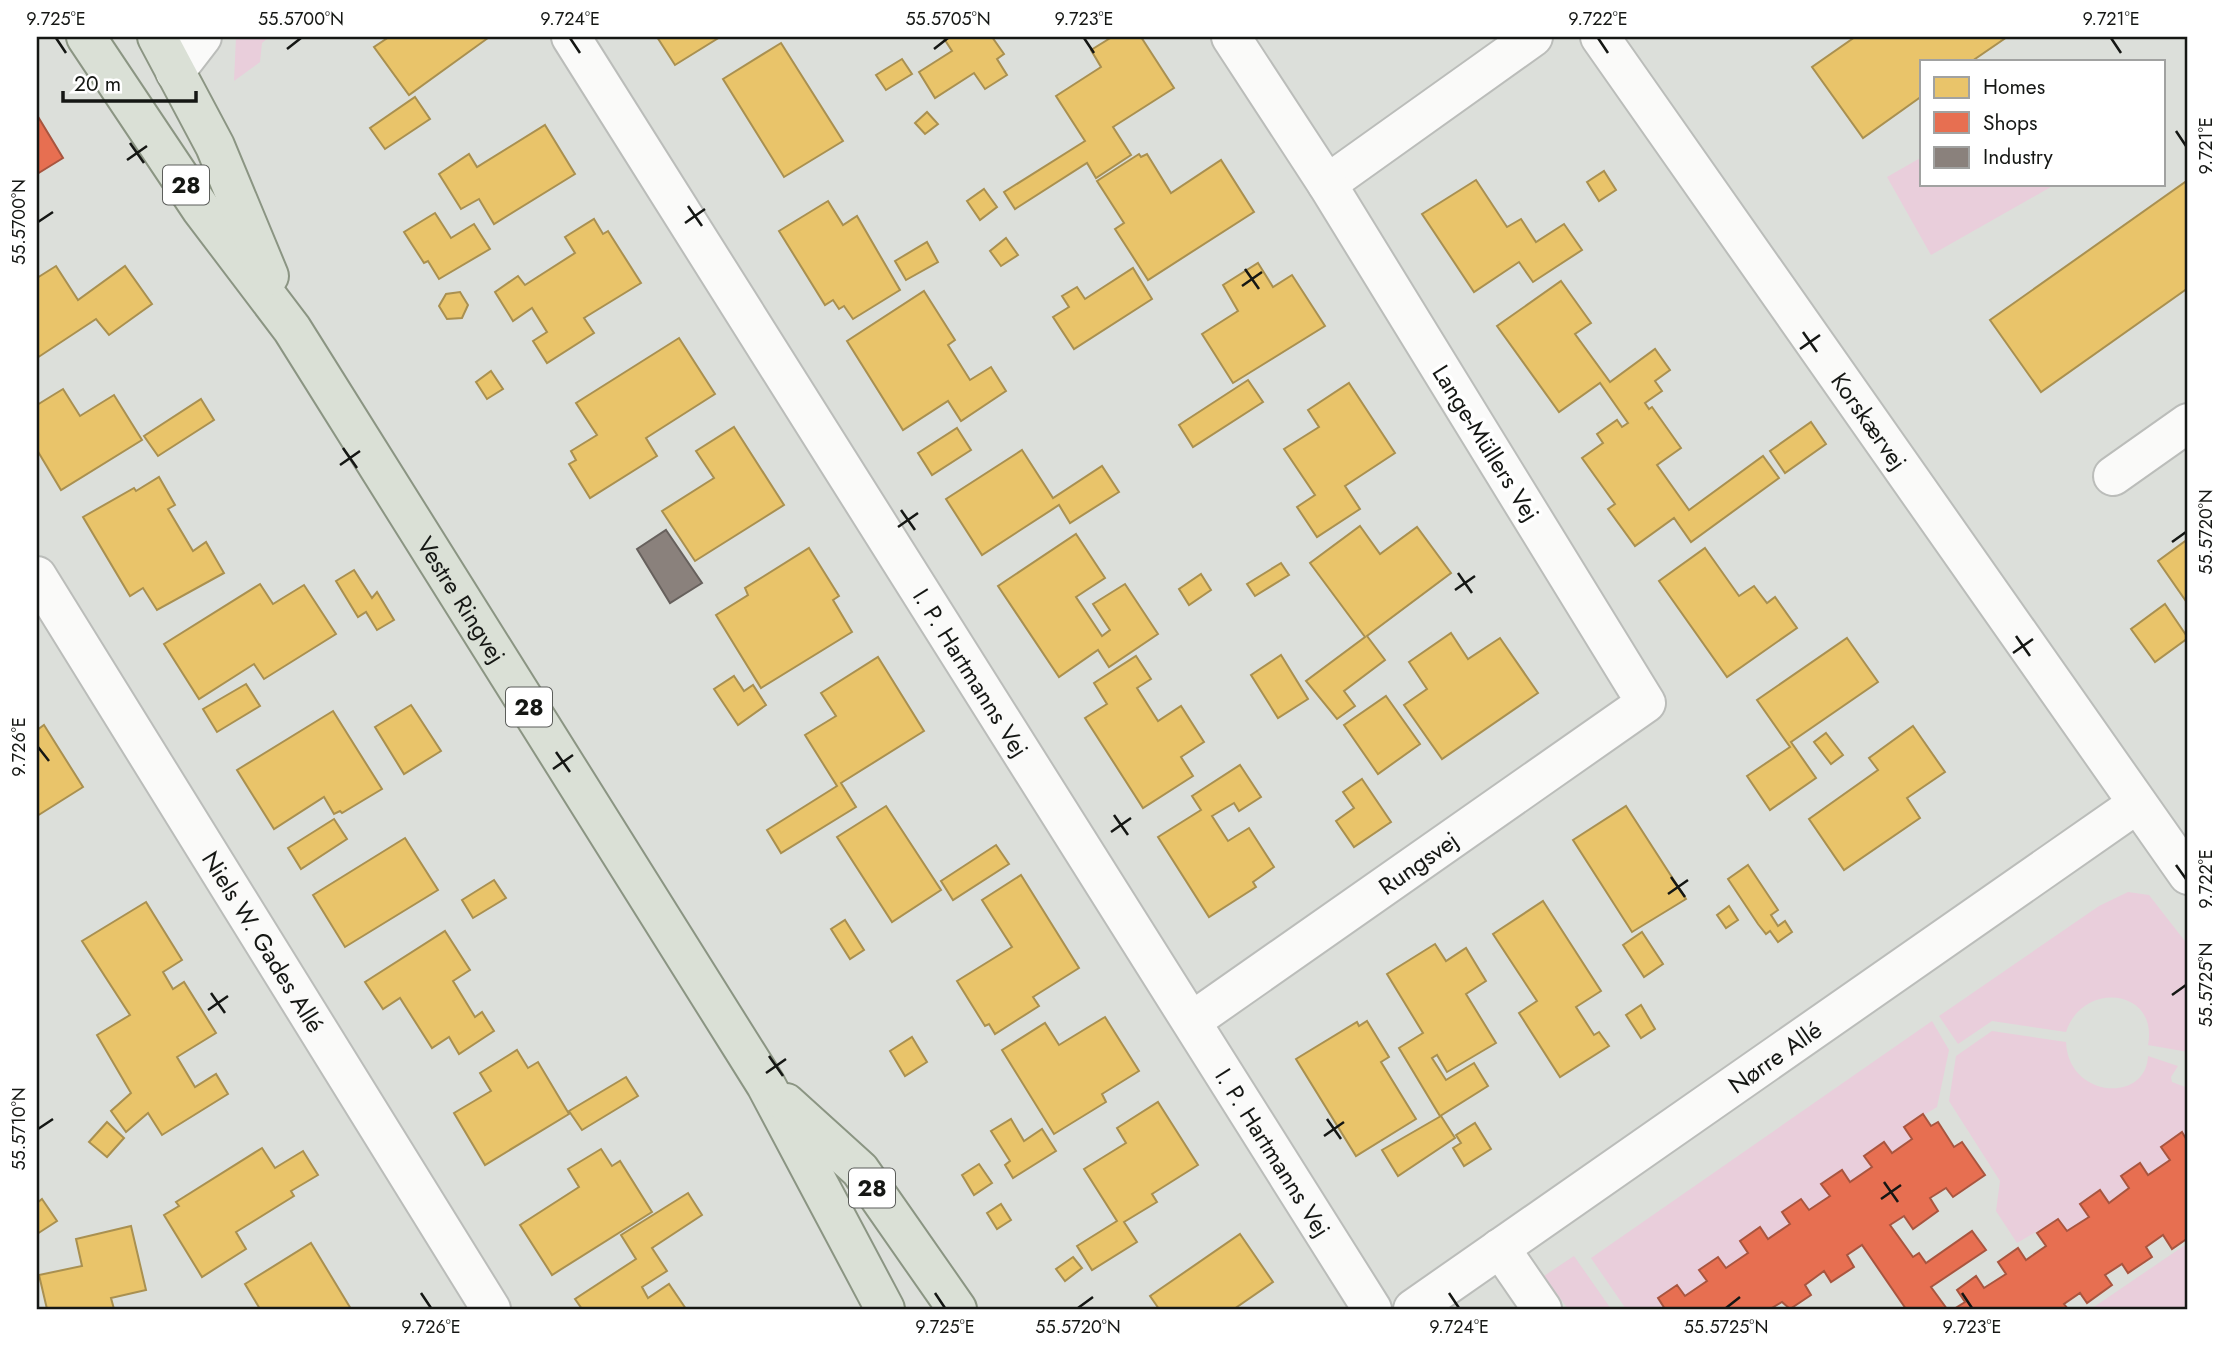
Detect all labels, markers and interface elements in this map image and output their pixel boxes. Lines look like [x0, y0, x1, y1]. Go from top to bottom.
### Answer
text: 9.725°E [26, 6, 86, 32]
text: 55.5700°N [258, 6, 344, 32]
text: 9.724°E [540, 6, 600, 32]
text: 55.5705°N [905, 6, 991, 32]
text: 9.723°E [1055, 6, 1113, 32]
text: 9.722°E [1568, 6, 1628, 32]
text: 9.721°E [2082, 6, 2140, 32]
scale bar [63, 60, 196, 104]
legend [1920, 60, 2166, 186]
text: 20 m [74, 69, 121, 99]
text: Homes [1983, 72, 2045, 102]
text: Shops [1983, 108, 2037, 138]
text: 9.721°E [2193, 117, 2219, 175]
text: Industry [1983, 142, 2054, 172]
road number: 28 [163, 166, 209, 204]
text: 55.5700°N [6, 179, 32, 265]
street label: Lange-Müllers Vej [1424, 358, 1548, 528]
street label: Korskærvej [1823, 365, 1916, 477]
text: 55.5720°N [2193, 489, 2219, 575]
street label: Vestre Ringvej [409, 529, 515, 670]
street label: I. P. Hartmanns Vej [905, 581, 1038, 764]
road number: 28 [506, 688, 552, 726]
text: 9.726°E [6, 717, 32, 777]
street label: Rungsvej [1371, 822, 1465, 903]
street label: Niels W. Gades Allé [194, 844, 333, 1039]
text: 9.722°E [2193, 849, 2219, 909]
text: 55.5725°N [2193, 943, 2219, 1027]
street label: Nørre Allé [1721, 1012, 1828, 1102]
street label: I. P. Hartmanns Vej [1207, 1061, 1340, 1244]
text: 55.5710°N [6, 1087, 32, 1171]
road number: 28 [849, 1168, 895, 1208]
text: 9.726°E [401, 1314, 461, 1340]
text: 9.725°E [915, 1314, 975, 1340]
text: 55.5720°N [1035, 1314, 1121, 1340]
text: 9.724°E [1429, 1314, 1489, 1340]
text: 55.5725°N [1684, 1314, 1768, 1340]
text: 9.723°E [1943, 1314, 2001, 1340]

